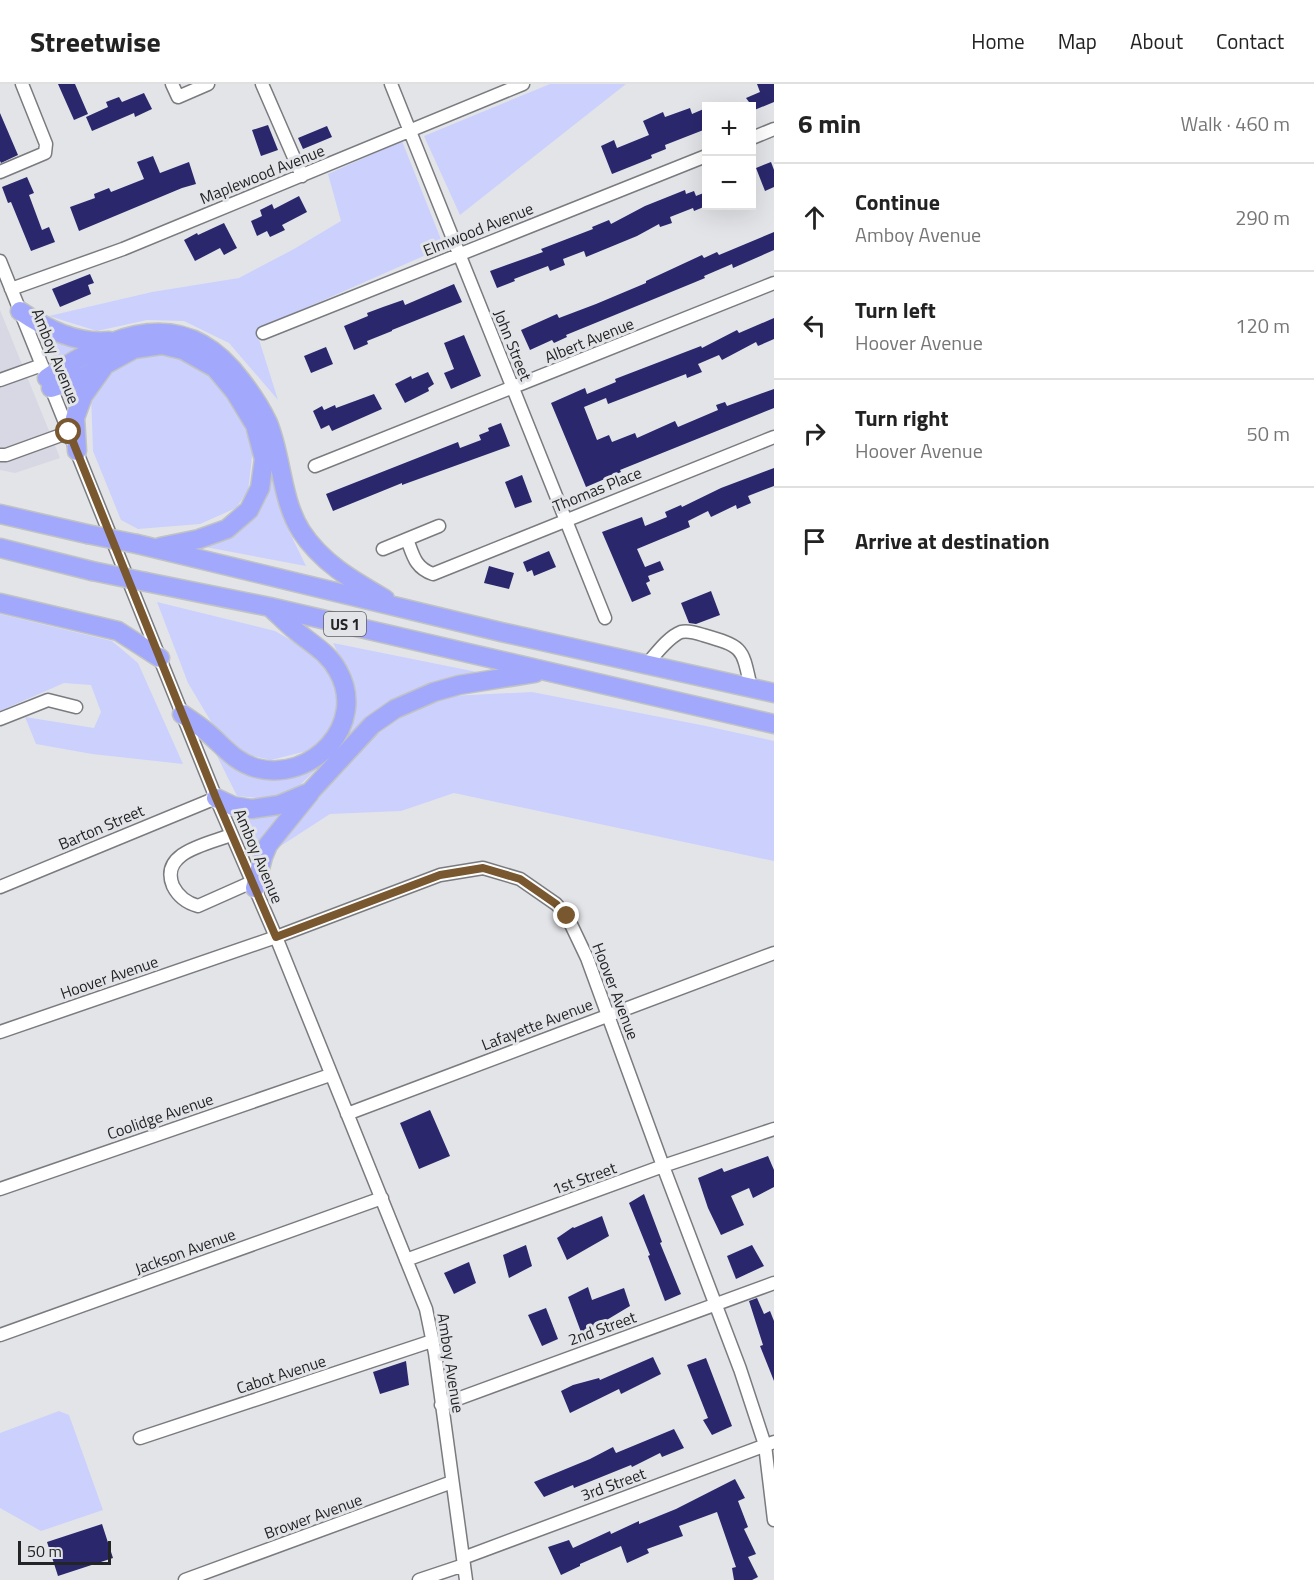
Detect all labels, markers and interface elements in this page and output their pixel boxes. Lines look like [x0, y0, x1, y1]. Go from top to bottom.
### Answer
text: Streetwise [30, 20, 161, 63]
text: Home [971, 25, 1025, 57]
text: Map [1058, 25, 1097, 57]
text: About [1130, 25, 1183, 57]
text: Contact [1216, 25, 1284, 57]
map controls [702, 102, 756, 210]
button: + [702, 102, 756, 156]
text: 6 min [798, 104, 861, 143]
text: Walk · 460 m [1181, 108, 1290, 139]
street label: Maplewood Avenue [196, 138, 328, 210]
button: − [702, 156, 756, 210]
text: Continue [855, 185, 940, 219]
street label: Elmwood Avenue [419, 196, 537, 262]
icon: ahead [798, 201, 831, 234]
text: 290 m [1235, 202, 1290, 233]
text: Amboy Avenue [855, 219, 981, 250]
text: Turn left [855, 293, 936, 327]
street label: Amboy Avenue [26, 305, 86, 407]
street label: John Street [488, 306, 538, 385]
icon: left [798, 309, 831, 342]
text: 120 m [1235, 310, 1290, 341]
street label: Albert Avenue [541, 311, 637, 369]
text: Hoover Avenue [855, 327, 983, 358]
text: Turn right [855, 401, 949, 435]
icon: right [798, 417, 831, 450]
route start [55, 418, 81, 444]
text: 50 m [1246, 418, 1290, 449]
text: Hoover Avenue [855, 435, 983, 466]
street label: Thomas Place [549, 460, 645, 518]
text: Arrive at destination [855, 524, 1050, 558]
icon: arrive [798, 525, 831, 558]
road number: US 1 [324, 612, 366, 636]
street label: Barton Street [55, 798, 148, 856]
street label: Amboy Avenue [228, 805, 290, 907]
route end [553, 902, 579, 928]
street label: Hoover Avenue [586, 939, 646, 1043]
street label: Hoover Avenue [57, 949, 161, 1005]
street label: Lafayette Avenue [478, 992, 596, 1056]
street label: Coolidge Avenue [104, 1087, 216, 1145]
street label: 1st Street [549, 1155, 620, 1201]
street label: Jackson Avenue [131, 1222, 239, 1280]
street label: 2nd Street [565, 1304, 640, 1351]
street label: Amboy Avenue [431, 1311, 471, 1415]
street label: Cabot Avenue [233, 1348, 329, 1400]
street label: 3rd Street [577, 1461, 649, 1507]
street label: Brower Avenue [261, 1487, 365, 1545]
scale bar [18, 1538, 111, 1566]
text: 50 m [27, 1539, 62, 1563]

